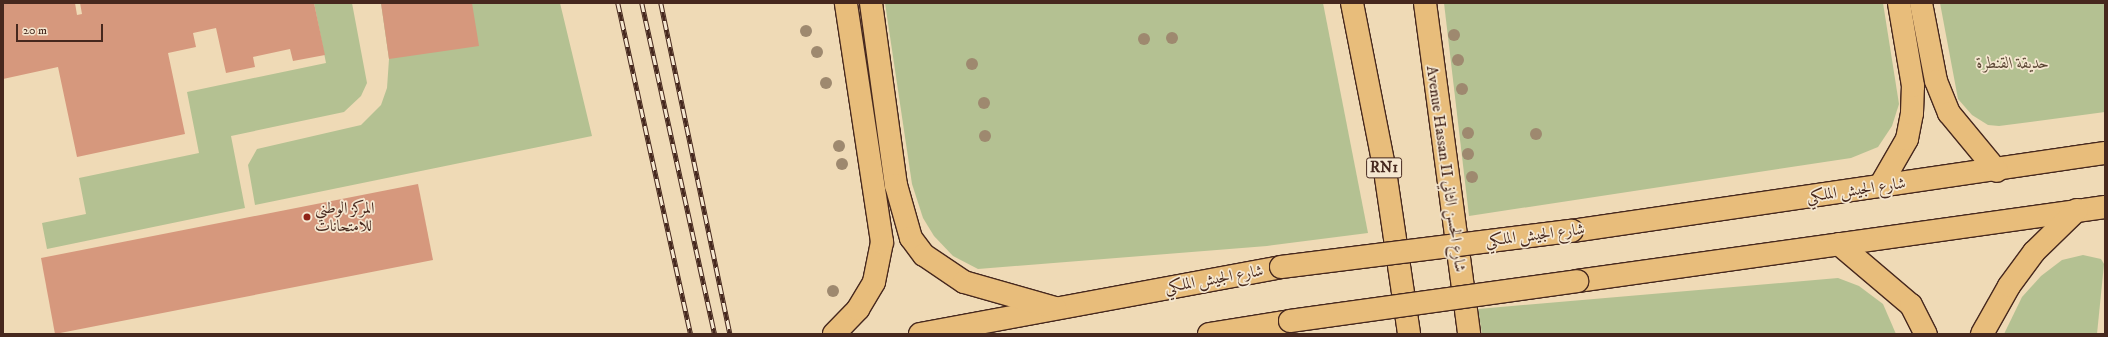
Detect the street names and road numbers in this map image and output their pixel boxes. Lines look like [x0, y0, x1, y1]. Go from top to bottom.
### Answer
street label: Avenue Hassan II شارع الحسن الثاني [1422, 64, 1470, 274]
road number: RN1 [1366, 155, 1402, 181]
street label: شارع الجيش الملكي [1805, 174, 1907, 206]
street label: شارع الجيش الملكي [1484, 219, 1586, 251]
street label: شارع الجيش الملكي [1163, 261, 1265, 297]

